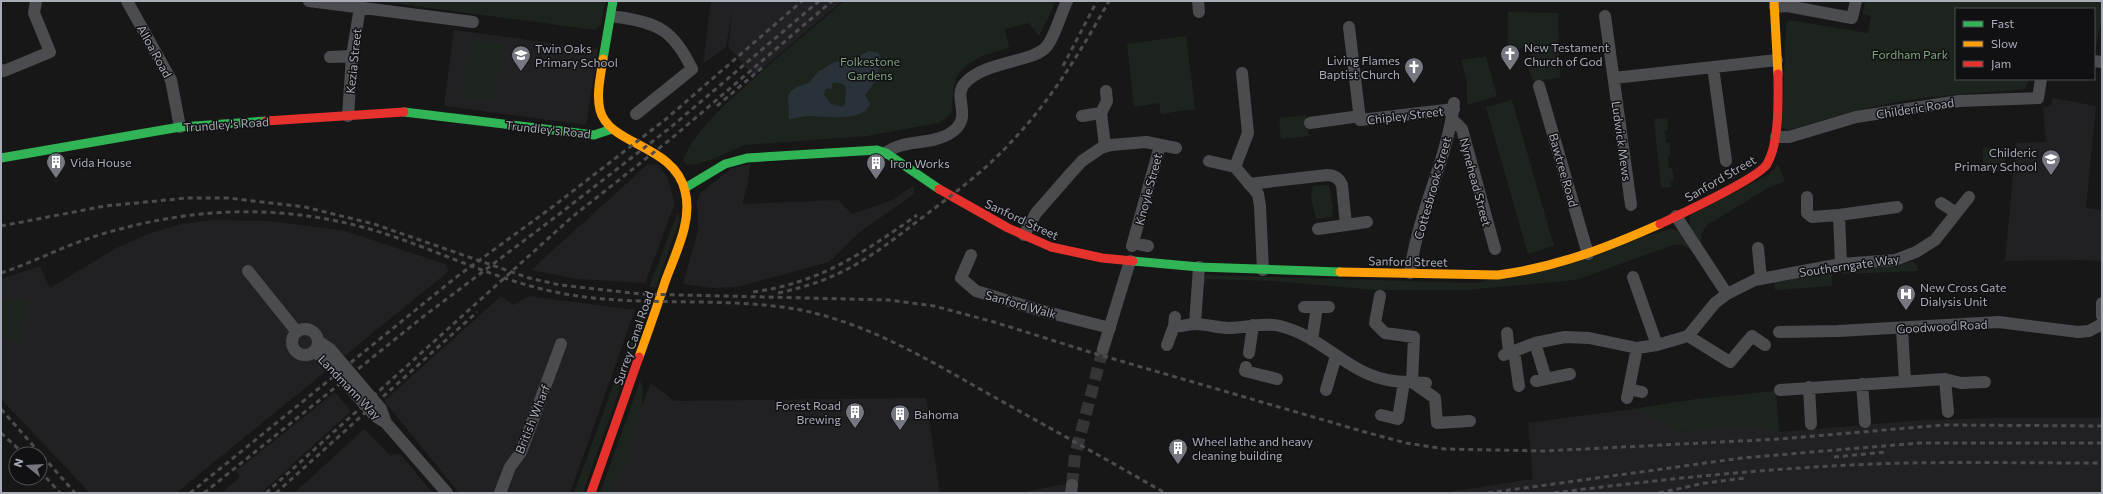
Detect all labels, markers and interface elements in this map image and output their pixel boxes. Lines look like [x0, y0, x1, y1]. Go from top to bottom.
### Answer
legend [1955, 8, 2095, 80]
text: Fast [1991, 16, 2014, 30]
street label: Alloa Road [135, 22, 175, 80]
street label: Kezia Street [343, 28, 363, 94]
text: Slow [1991, 36, 2018, 50]
place label: New Testament Church of God [1524, 40, 1610, 68]
place label: Twin Oaks Primary School [535, 41, 618, 69]
church icon: New Testament Church of God [1499, 43, 1521, 71]
school or university icon: Twin Oaks Primary School [510, 44, 532, 72]
park label: Fordham Park [1872, 47, 1949, 61]
place label: Living Flames Baptist Church [1319, 53, 1400, 81]
park label: Folkestone Gardens [840, 54, 900, 82]
church icon: Living Flames Baptist Church [1403, 56, 1425, 84]
text: Jam [1991, 56, 2011, 71]
street label: Childeric Road [1875, 95, 1955, 121]
street label: Ludwick Mews [1609, 100, 1635, 182]
street label: Chipley Street [1366, 103, 1444, 127]
street label: Trundley's Road [183, 114, 269, 134]
street label: Trundley's Road [505, 118, 591, 140]
street label: Bawtree Road [1547, 132, 1581, 209]
street label: Cottesbrook Street [1411, 135, 1453, 241]
street label: Nynehead Street [1457, 136, 1495, 228]
place label: Childeric Primary School [1954, 145, 2037, 173]
school or university icon: Childeric Primary School [2040, 148, 2062, 176]
building icon: Vida House [45, 151, 67, 179]
building icon: Iron Works [865, 152, 887, 180]
street label: Knoyle Street [1132, 152, 1164, 226]
street label: Sanford Street [1682, 152, 1758, 204]
place label: Vida House [70, 155, 131, 169]
place label: Iron Works [890, 156, 950, 170]
street label: Sanford Street [983, 196, 1061, 242]
street label: Southerngate Way [1798, 251, 1900, 279]
street label: Sanford Street [1368, 253, 1448, 269]
place label: New Cross Gate Dialysis Unit [1920, 280, 2006, 308]
hospital icon: New Cross Gate Dialysis Unit [1895, 283, 1917, 311]
street label: Sanford Walk [984, 287, 1059, 321]
street label: Surrey Canal Road [610, 289, 656, 387]
street label: Goodwood Road [1896, 317, 1988, 335]
street label: Landmann Way [316, 352, 384, 422]
street label: British Wharf [512, 382, 552, 456]
place label: Forest Road Brewing [776, 398, 841, 426]
building icon: Forest Road Brewing [844, 401, 866, 429]
building icon: Bahoma [889, 403, 911, 431]
place label: Bahoma [914, 407, 959, 421]
place label: Wheel lathe and heavy cleaning building [1192, 434, 1313, 462]
building icon: Wheel lathe and heavy cleaning building [1167, 437, 1189, 465]
north arrow [8, 446, 48, 486]
text: N [11, 457, 25, 469]

